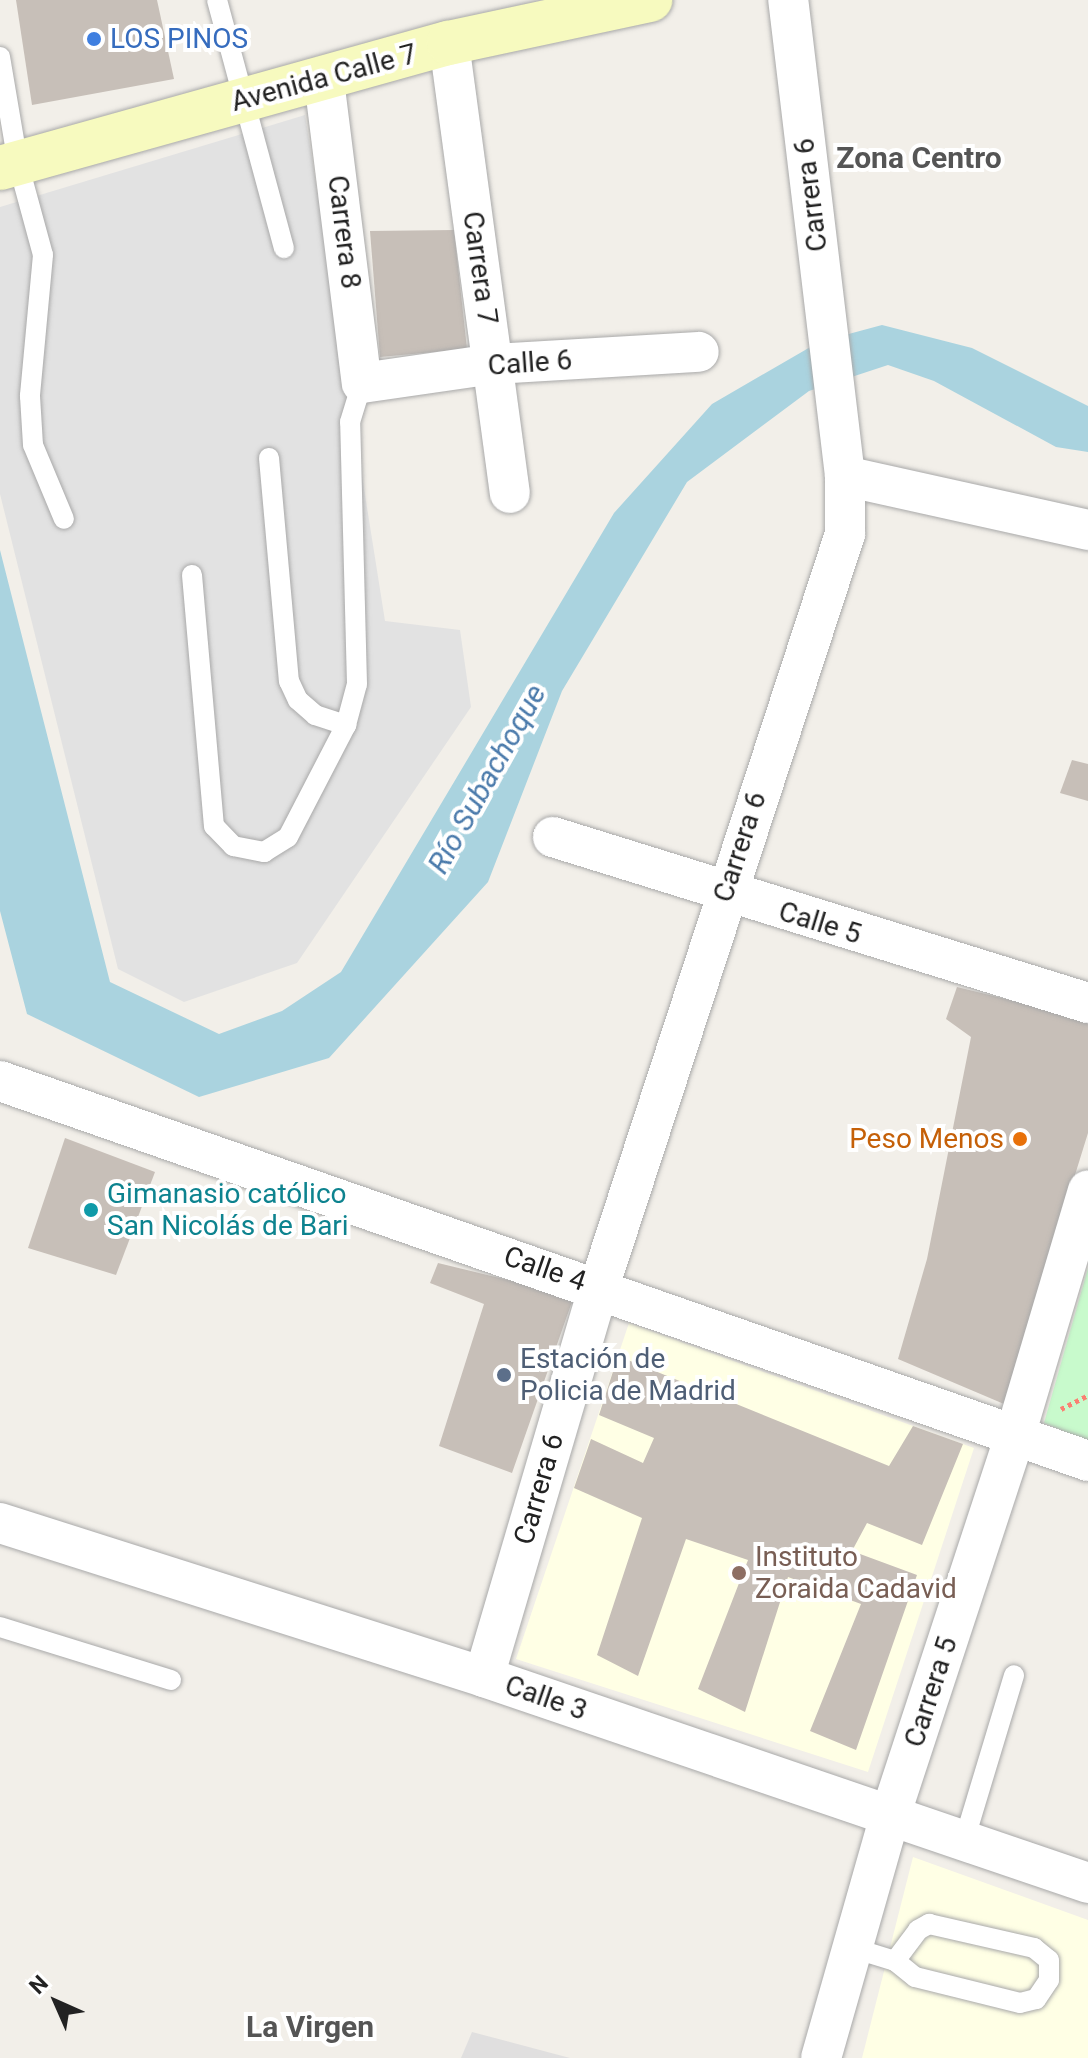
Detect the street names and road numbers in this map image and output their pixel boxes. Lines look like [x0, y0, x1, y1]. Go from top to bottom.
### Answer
street label: Avenida Calle 7 [228, 37, 420, 119]
street label: Carrera 6 [787, 136, 835, 254]
street label: Carrera 8 [320, 173, 368, 291]
street label: Carrera 7 [455, 209, 505, 327]
street label: Calle 6 [487, 343, 573, 383]
street label: Carrera 6 [706, 788, 774, 906]
street label: Calle 5 [775, 895, 865, 951]
street label: Calle 4 [500, 1239, 590, 1299]
street label: Carrera 6 [507, 1430, 571, 1548]
street label: Carrera 5 [897, 1633, 965, 1751]
street label: Calle 3 [501, 1668, 591, 1728]

